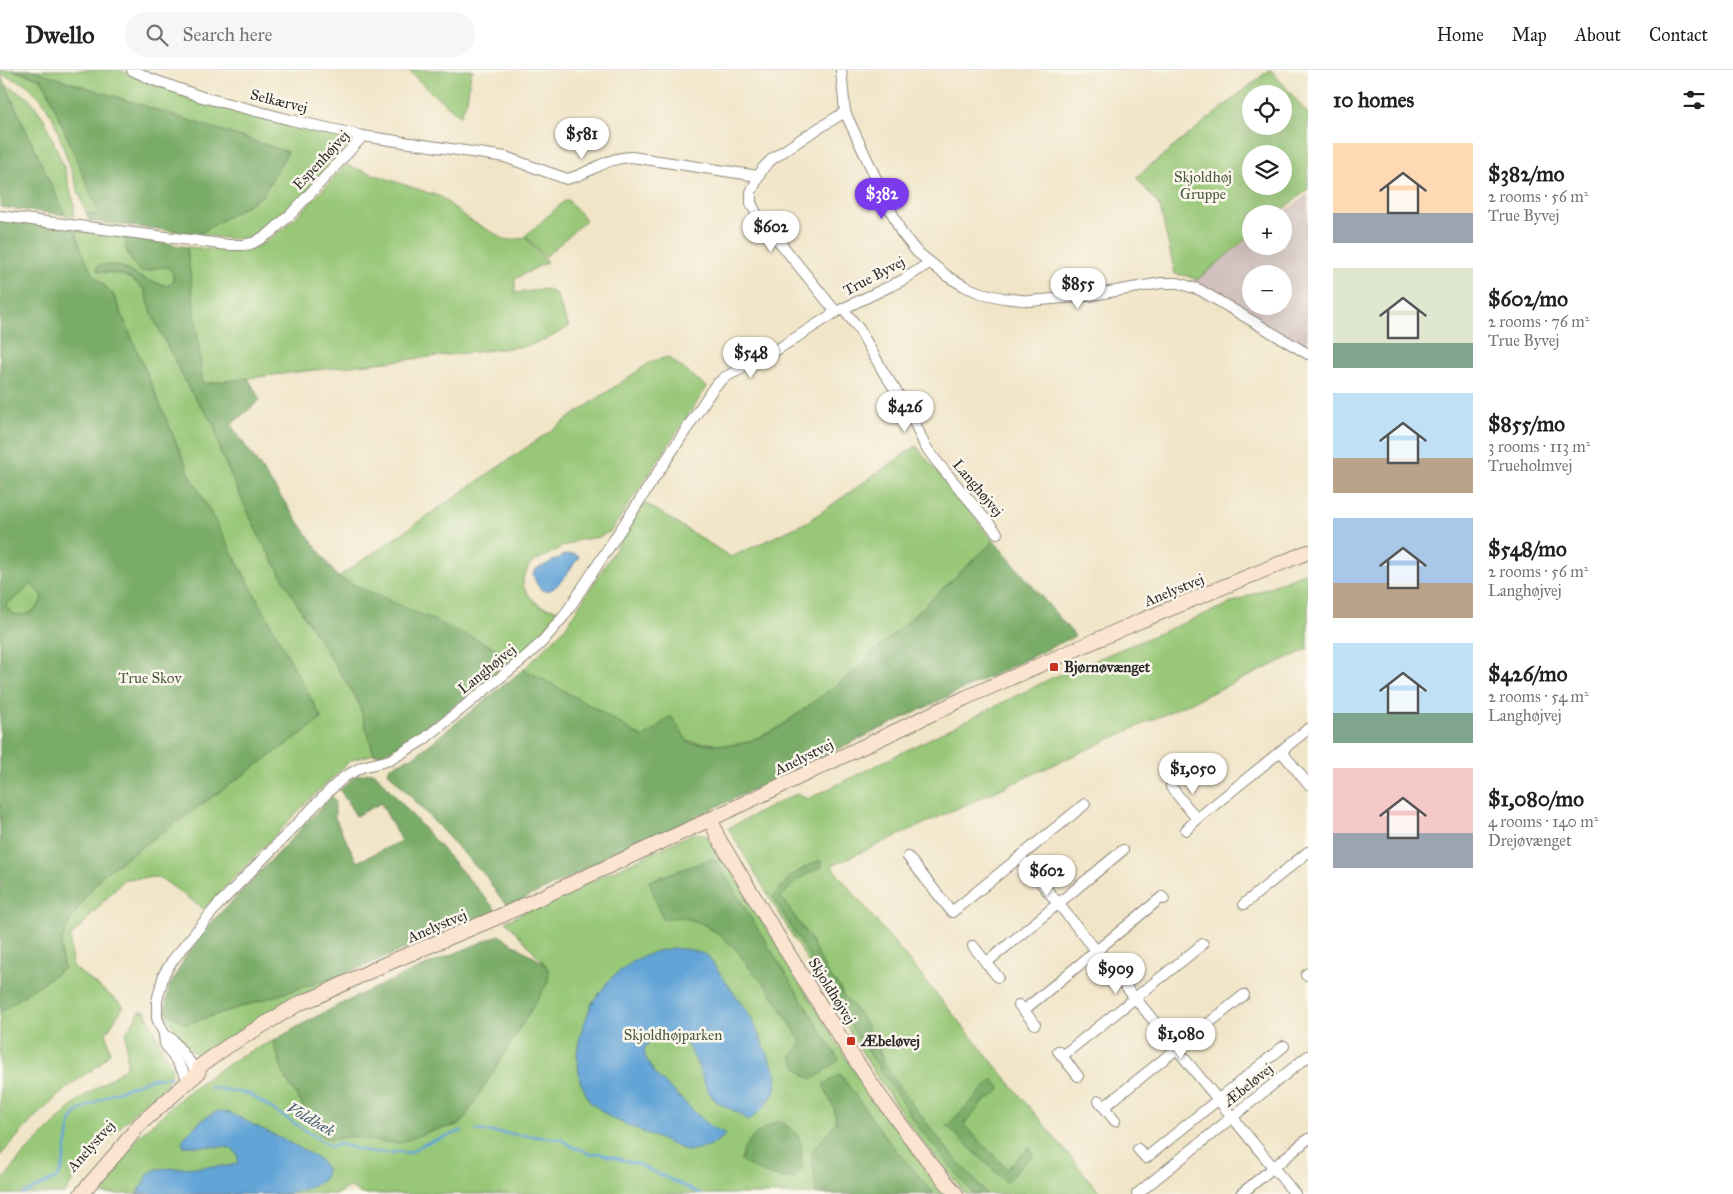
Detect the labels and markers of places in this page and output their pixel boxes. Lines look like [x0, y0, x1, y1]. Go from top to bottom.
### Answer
pin: $581 [552, 118, 612, 160]
pin: $382 [852, 178, 912, 220]
pin: $602 [741, 210, 801, 253]
pin: $855 [1048, 268, 1108, 310]
pin: $548 [721, 336, 781, 379]
pin: $426 [875, 390, 935, 433]
place label: Bjørnøvænget [1064, 658, 1151, 677]
marker: Bjørnøvænget [1048, 661, 1060, 673]
pin: $1,050 [1152, 752, 1234, 795]
pin: $602 [1017, 854, 1077, 897]
pin: $909 [1086, 952, 1146, 995]
pin: $1,080 [1140, 1018, 1222, 1060]
place label: Æbeløvej [860, 1032, 920, 1051]
marker: Æbeløvej [845, 1035, 857, 1047]

